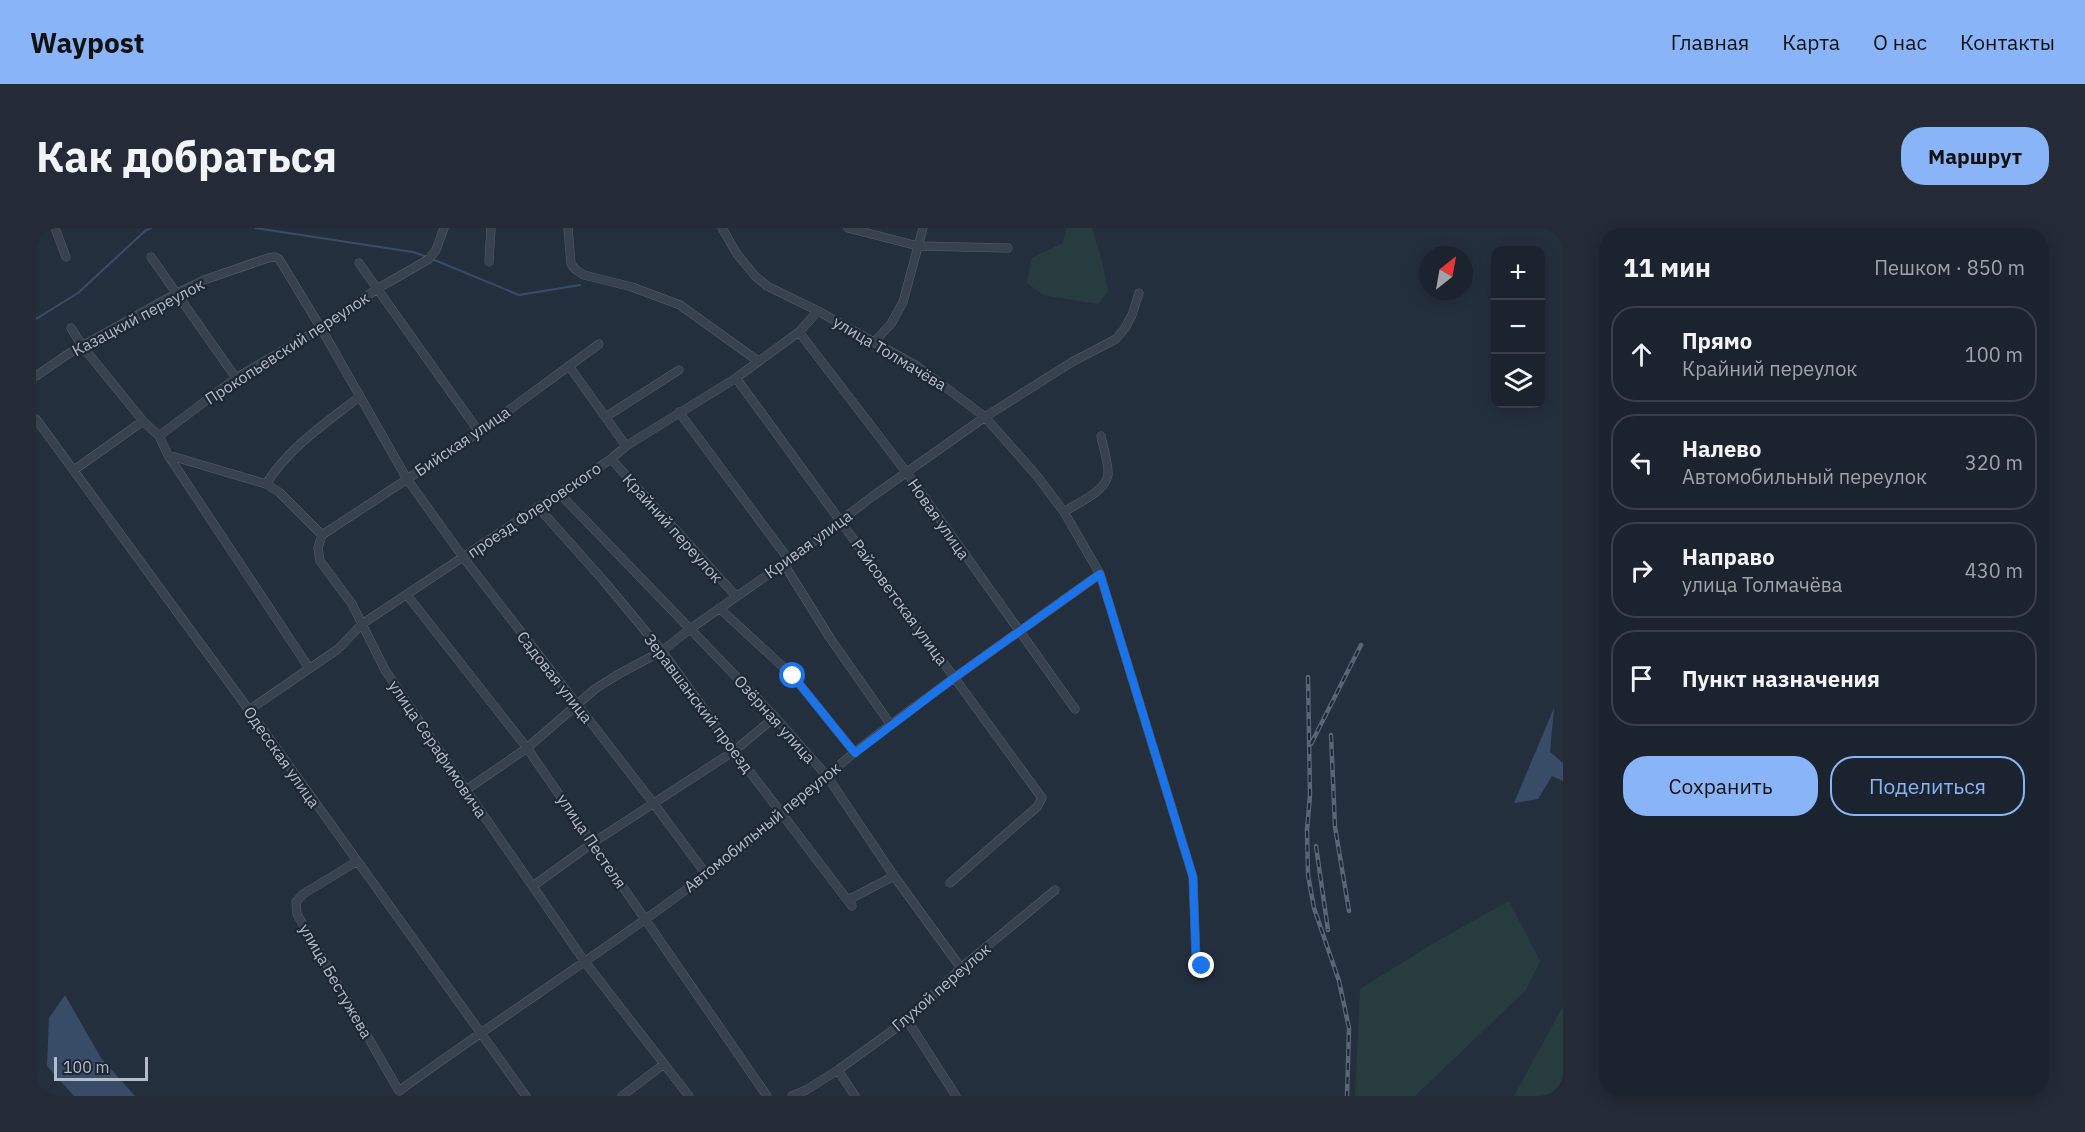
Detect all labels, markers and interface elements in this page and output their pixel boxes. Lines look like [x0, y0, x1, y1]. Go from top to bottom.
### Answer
text: Waypost [30, 24, 144, 61]
text: Главная [1671, 28, 1749, 56]
text: Карта [1782, 28, 1840, 56]
text: О нас [1873, 28, 1927, 56]
text: Контакты [1960, 28, 2055, 56]
button: Маршрут [1901, 127, 2049, 185]
text: Как добраться [36, 129, 337, 184]
north arrow [1419, 246, 1473, 300]
map controls [1491, 246, 1545, 408]
button: + [1491, 246, 1545, 300]
text: 11 мин [1623, 250, 1711, 284]
text: Пешком · 850 m [1874, 254, 2025, 281]
street label: Казацкий переулок [68, 274, 208, 360]
street label: Прокопьевский переулок [201, 287, 373, 409]
button: − [1491, 300, 1545, 354]
street label: улица Толмачёва [830, 311, 951, 395]
text: Прямо [1682, 326, 1752, 355]
icon: ahead [1625, 338, 1658, 371]
text: 100 m [1965, 341, 2023, 368]
button: layers [1491, 354, 1545, 408]
text: Крайний переулок [1682, 355, 1857, 382]
street label: Бийская улица [410, 401, 514, 480]
text: Налево [1682, 434, 1761, 463]
icon: left [1625, 446, 1658, 479]
text: 320 m [1965, 449, 2023, 476]
street label: проезд Флеровского [463, 458, 605, 562]
text: Автомобильный переулок [1682, 463, 1927, 490]
street label: Крайний переулок [619, 469, 727, 587]
street label: Новая улица [904, 475, 975, 564]
street label: Кривая улица [760, 505, 856, 582]
street label: Райсоветская улица [847, 535, 953, 669]
text: Направо [1682, 542, 1775, 571]
icon: right [1625, 554, 1658, 587]
text: 430 m [1965, 557, 2023, 584]
text: улица Толмачёва [1682, 571, 1843, 598]
street label: Садовая улица [513, 627, 597, 727]
street label: Зеравшанский проезд [640, 630, 758, 777]
route start [779, 662, 805, 688]
icon: arrive [1625, 662, 1658, 695]
text: Пункт назначения [1682, 664, 1880, 693]
street label: Озёрная улица [730, 671, 820, 768]
street label: улица Серафимовича [385, 676, 492, 822]
street label: Одесская улица [240, 702, 325, 812]
button: Сохранить [1623, 756, 1818, 816]
button: Поделиться [1830, 756, 2025, 816]
street label: Автомобильный переулок [680, 757, 845, 896]
street label: улица Пестеля [553, 790, 631, 892]
street label: улица Бестужева [295, 920, 377, 1042]
street label: Глухой переулок [888, 939, 995, 1035]
route end [1188, 952, 1214, 978]
scale bar [54, 1054, 148, 1082]
text: 100 m [63, 1057, 110, 1077]

